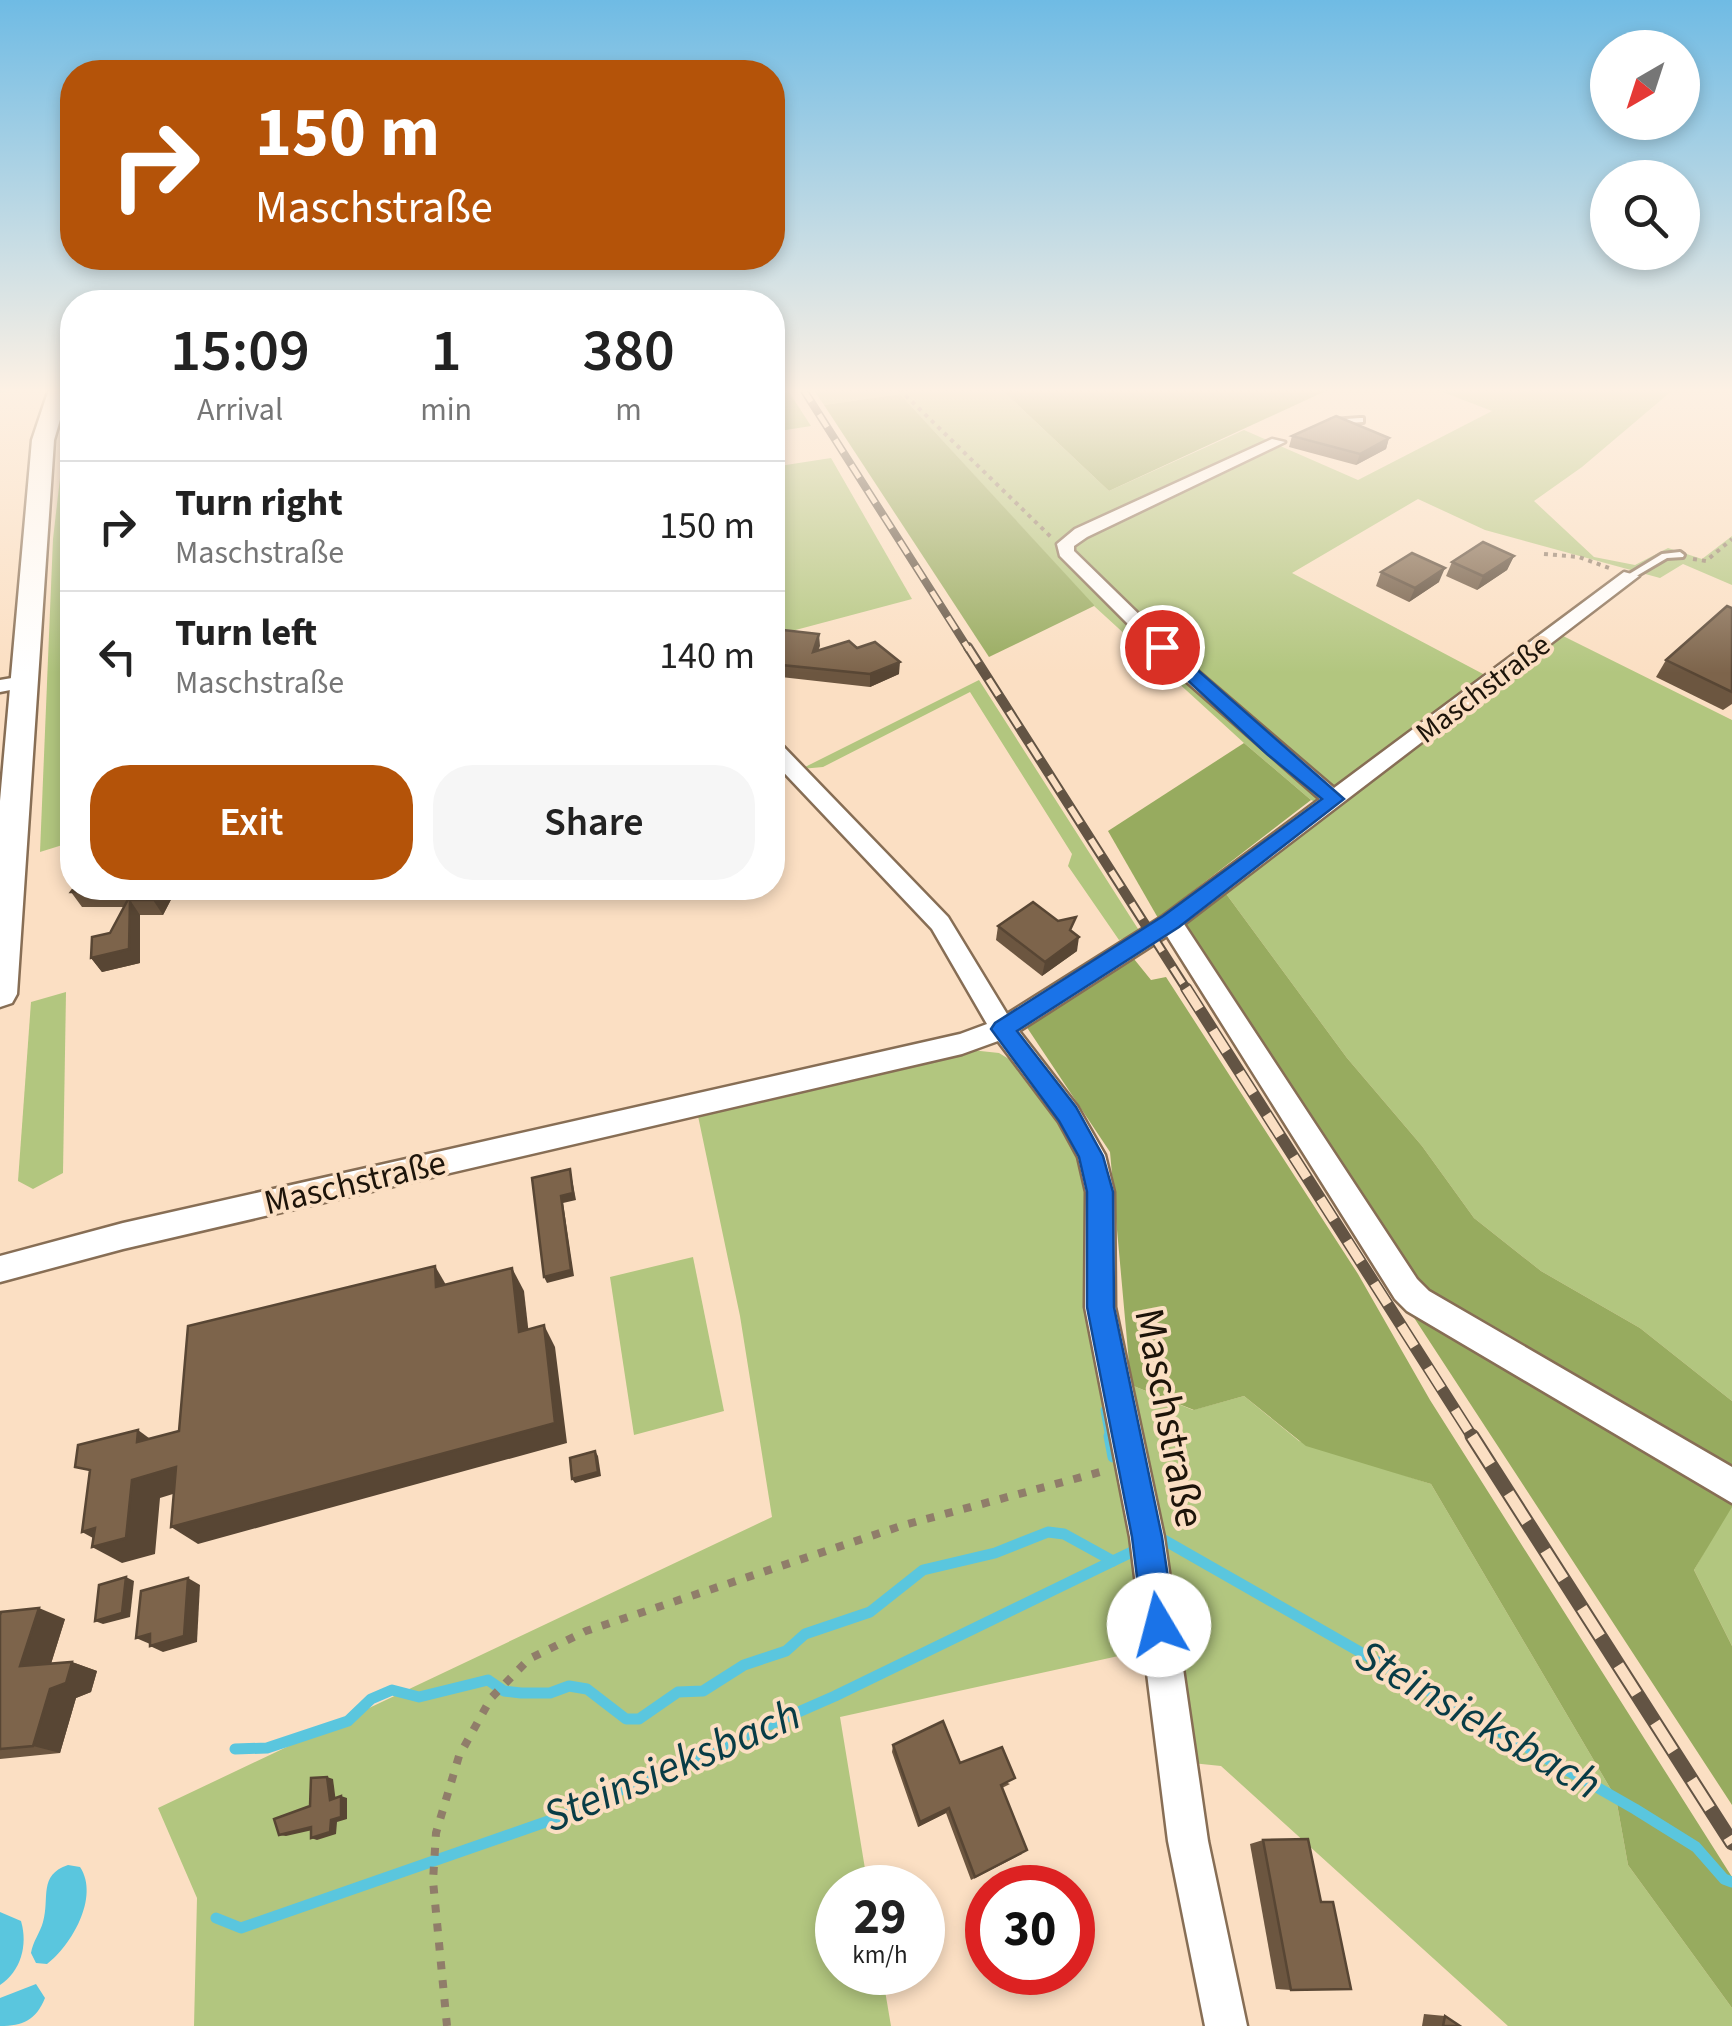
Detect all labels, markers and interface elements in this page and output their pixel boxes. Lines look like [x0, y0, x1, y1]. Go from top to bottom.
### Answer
north arrow [1590, 30, 1700, 140]
map controls [1590, 30, 1700, 270]
text: 150 m [255, 83, 440, 183]
icon: right [90, 100, 220, 230]
button: search [1590, 160, 1700, 270]
text: Maschstraße [255, 176, 493, 240]
text: 15:09 [170, 309, 310, 394]
text: 1 [431, 309, 462, 394]
text: 380 [582, 309, 675, 394]
text: Arrival [197, 387, 283, 433]
text: min [420, 387, 472, 433]
text: m [615, 387, 642, 433]
text: Turn right [175, 476, 343, 530]
icon: right [90, 499, 145, 554]
text: 150 m [659, 499, 755, 553]
text: Maschstraße [175, 530, 344, 576]
pin [1120, 605, 1205, 690]
text: Turn left [175, 606, 317, 660]
icon: arrive [1135, 620, 1190, 675]
street label: Maschstraße [1407, 624, 1559, 754]
icon: left [90, 629, 145, 684]
text: 140 m [659, 629, 755, 683]
text: Maschstraße [175, 660, 344, 706]
button: Exit [90, 765, 413, 880]
button: Share [433, 765, 755, 880]
street label: Maschstraße [259, 1138, 451, 1228]
street label: Maschstraße [1118, 1303, 1220, 1533]
position arrow [1107, 1573, 1211, 1677]
water label: Steinsieksbach [1343, 1624, 1613, 1816]
water label: Steinsieksbach [533, 1683, 811, 1849]
speed limit sign: 30 [965, 1865, 1095, 1995]
text: 29 [854, 1882, 906, 1953]
text: km/h [852, 1937, 908, 1973]

